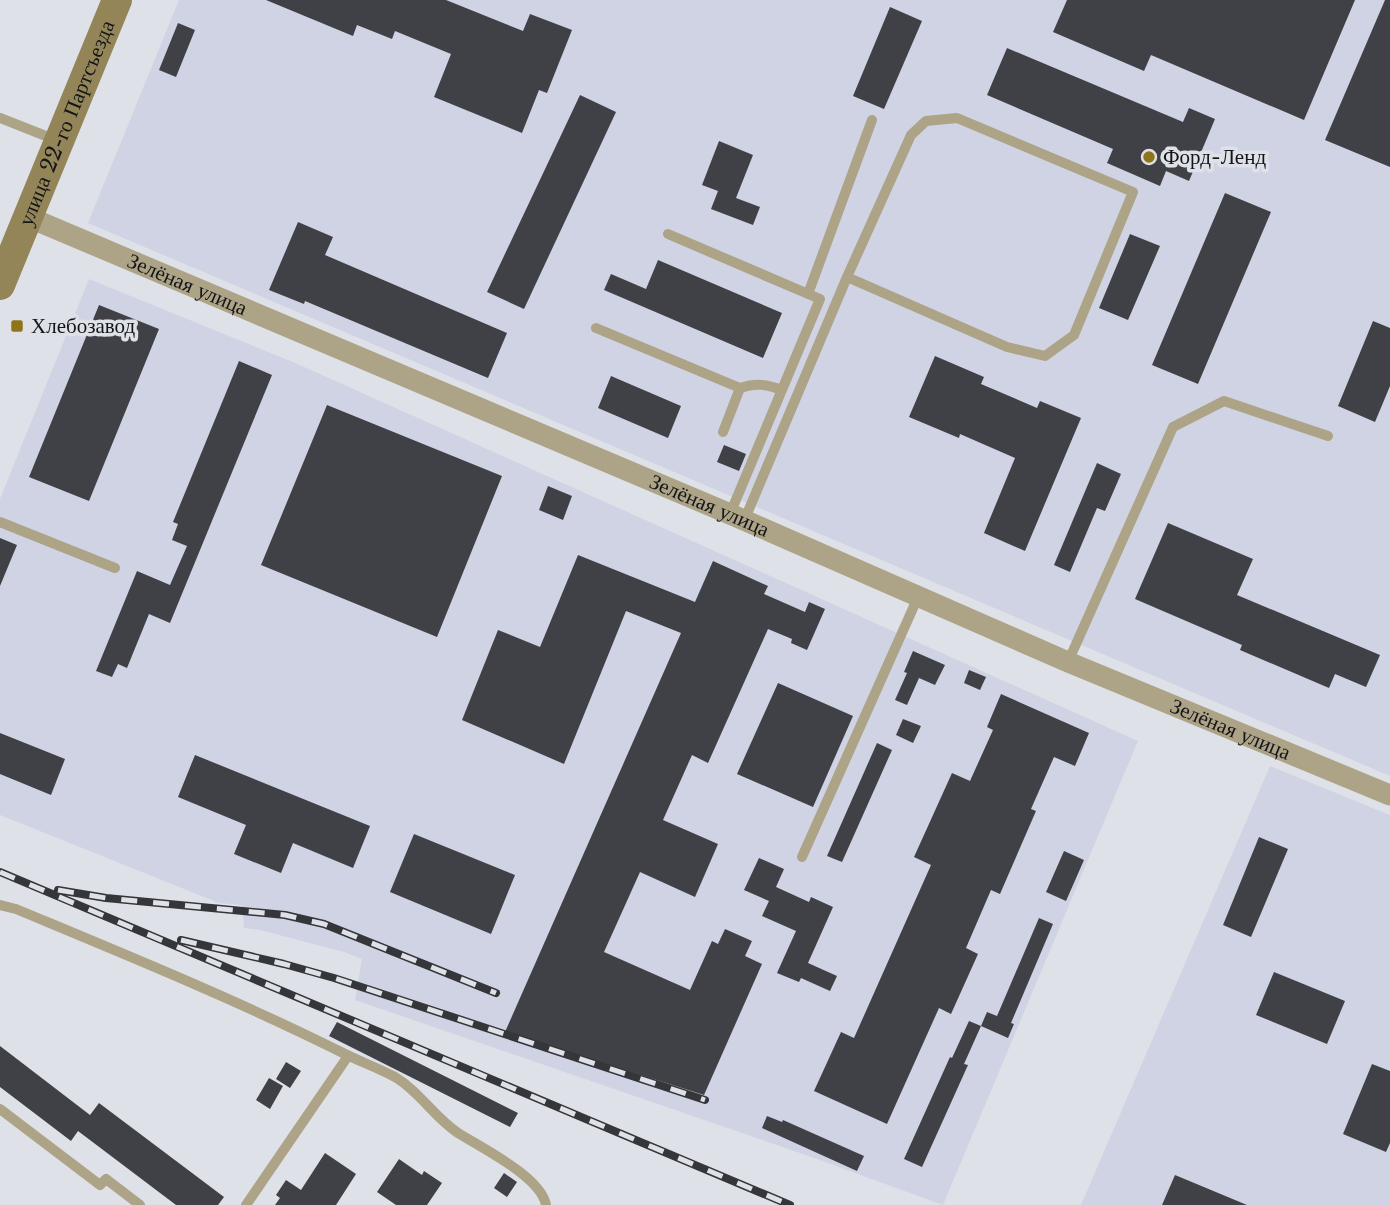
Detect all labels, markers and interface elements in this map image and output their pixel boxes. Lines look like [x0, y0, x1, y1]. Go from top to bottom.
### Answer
street label: улица 22-го Партсъезда [13, 16, 121, 230]
place label: Форд-Ленд [1163, 144, 1266, 170]
marker: Форд-Ленд [1141, 149, 1157, 165]
street label: Зелёная улица [123, 248, 252, 322]
place label: Хлебозавод [31, 313, 135, 339]
marker: Хлебозавод [9, 318, 25, 334]
street label: Зелёная улица [646, 468, 774, 543]
street label: Зелёная улица [1166, 693, 1295, 766]

